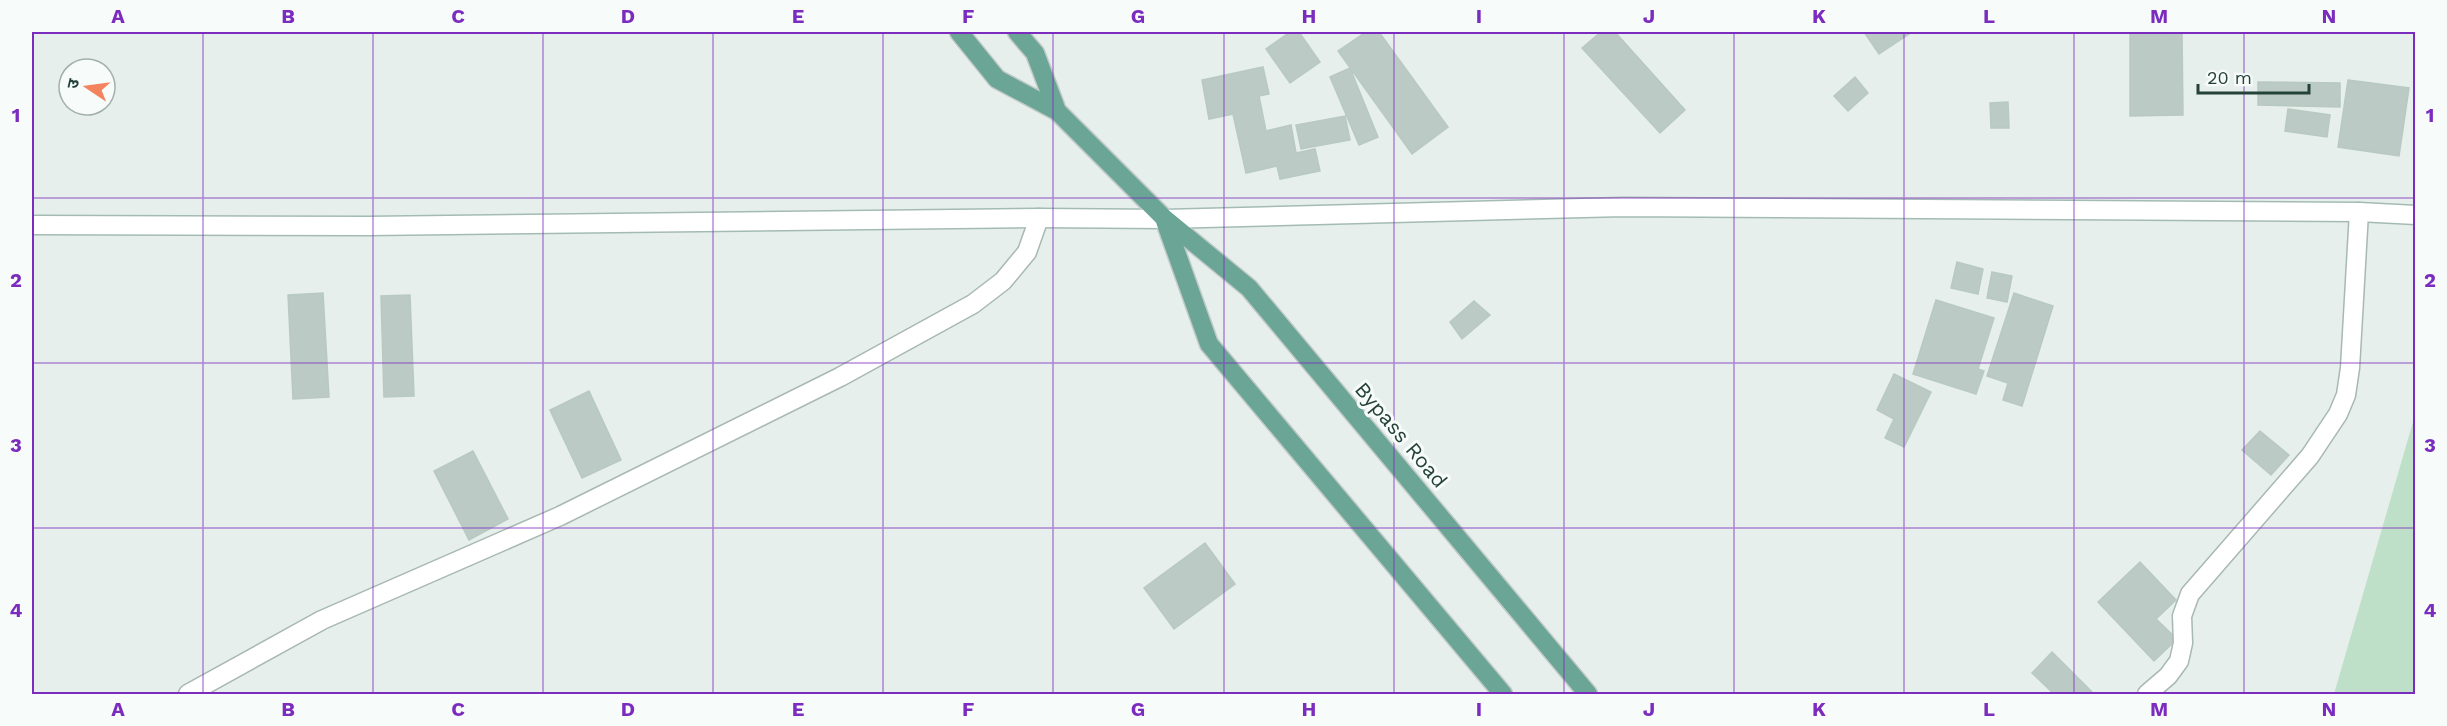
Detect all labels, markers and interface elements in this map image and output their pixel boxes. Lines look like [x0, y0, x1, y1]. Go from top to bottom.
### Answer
text: A [111, 4, 125, 28]
text: B [281, 4, 295, 28]
text: C [451, 4, 465, 28]
text: D [621, 4, 635, 28]
text: E [792, 4, 804, 28]
text: F [962, 4, 974, 28]
text: G [1131, 4, 1145, 28]
text: H [1302, 4, 1316, 28]
text: I [1476, 4, 1482, 28]
text: J [1643, 4, 1655, 28]
text: K [1812, 4, 1826, 28]
text: L [1983, 4, 1995, 28]
text: M [2150, 4, 2168, 28]
text: N [2322, 4, 2336, 28]
north arrow [57, 57, 117, 117]
scale bar [2198, 57, 2309, 95]
text: 20 m [2207, 67, 2252, 88]
text: उ [63, 76, 83, 90]
text: 1 [12, 103, 20, 127]
text: 1 [2426, 103, 2434, 127]
text: 2 [10, 268, 22, 292]
text: 2 [2424, 268, 2436, 292]
street label: Bypass Road [1350, 377, 1453, 493]
text: 3 [10, 433, 22, 457]
text: 3 [2424, 433, 2436, 457]
text: 4 [10, 598, 23, 622]
text: 4 [2424, 598, 2437, 622]
text: A [111, 697, 125, 721]
text: B [281, 697, 295, 721]
text: C [451, 697, 465, 721]
text: D [621, 697, 635, 721]
text: E [792, 697, 804, 721]
text: F [962, 697, 974, 721]
text: G [1131, 697, 1145, 721]
text: H [1302, 697, 1316, 721]
text: I [1476, 697, 1482, 721]
text: J [1643, 697, 1655, 721]
text: K [1812, 697, 1826, 721]
text: L [1983, 697, 1995, 721]
text: M [2150, 697, 2168, 721]
text: N [2322, 697, 2336, 721]

